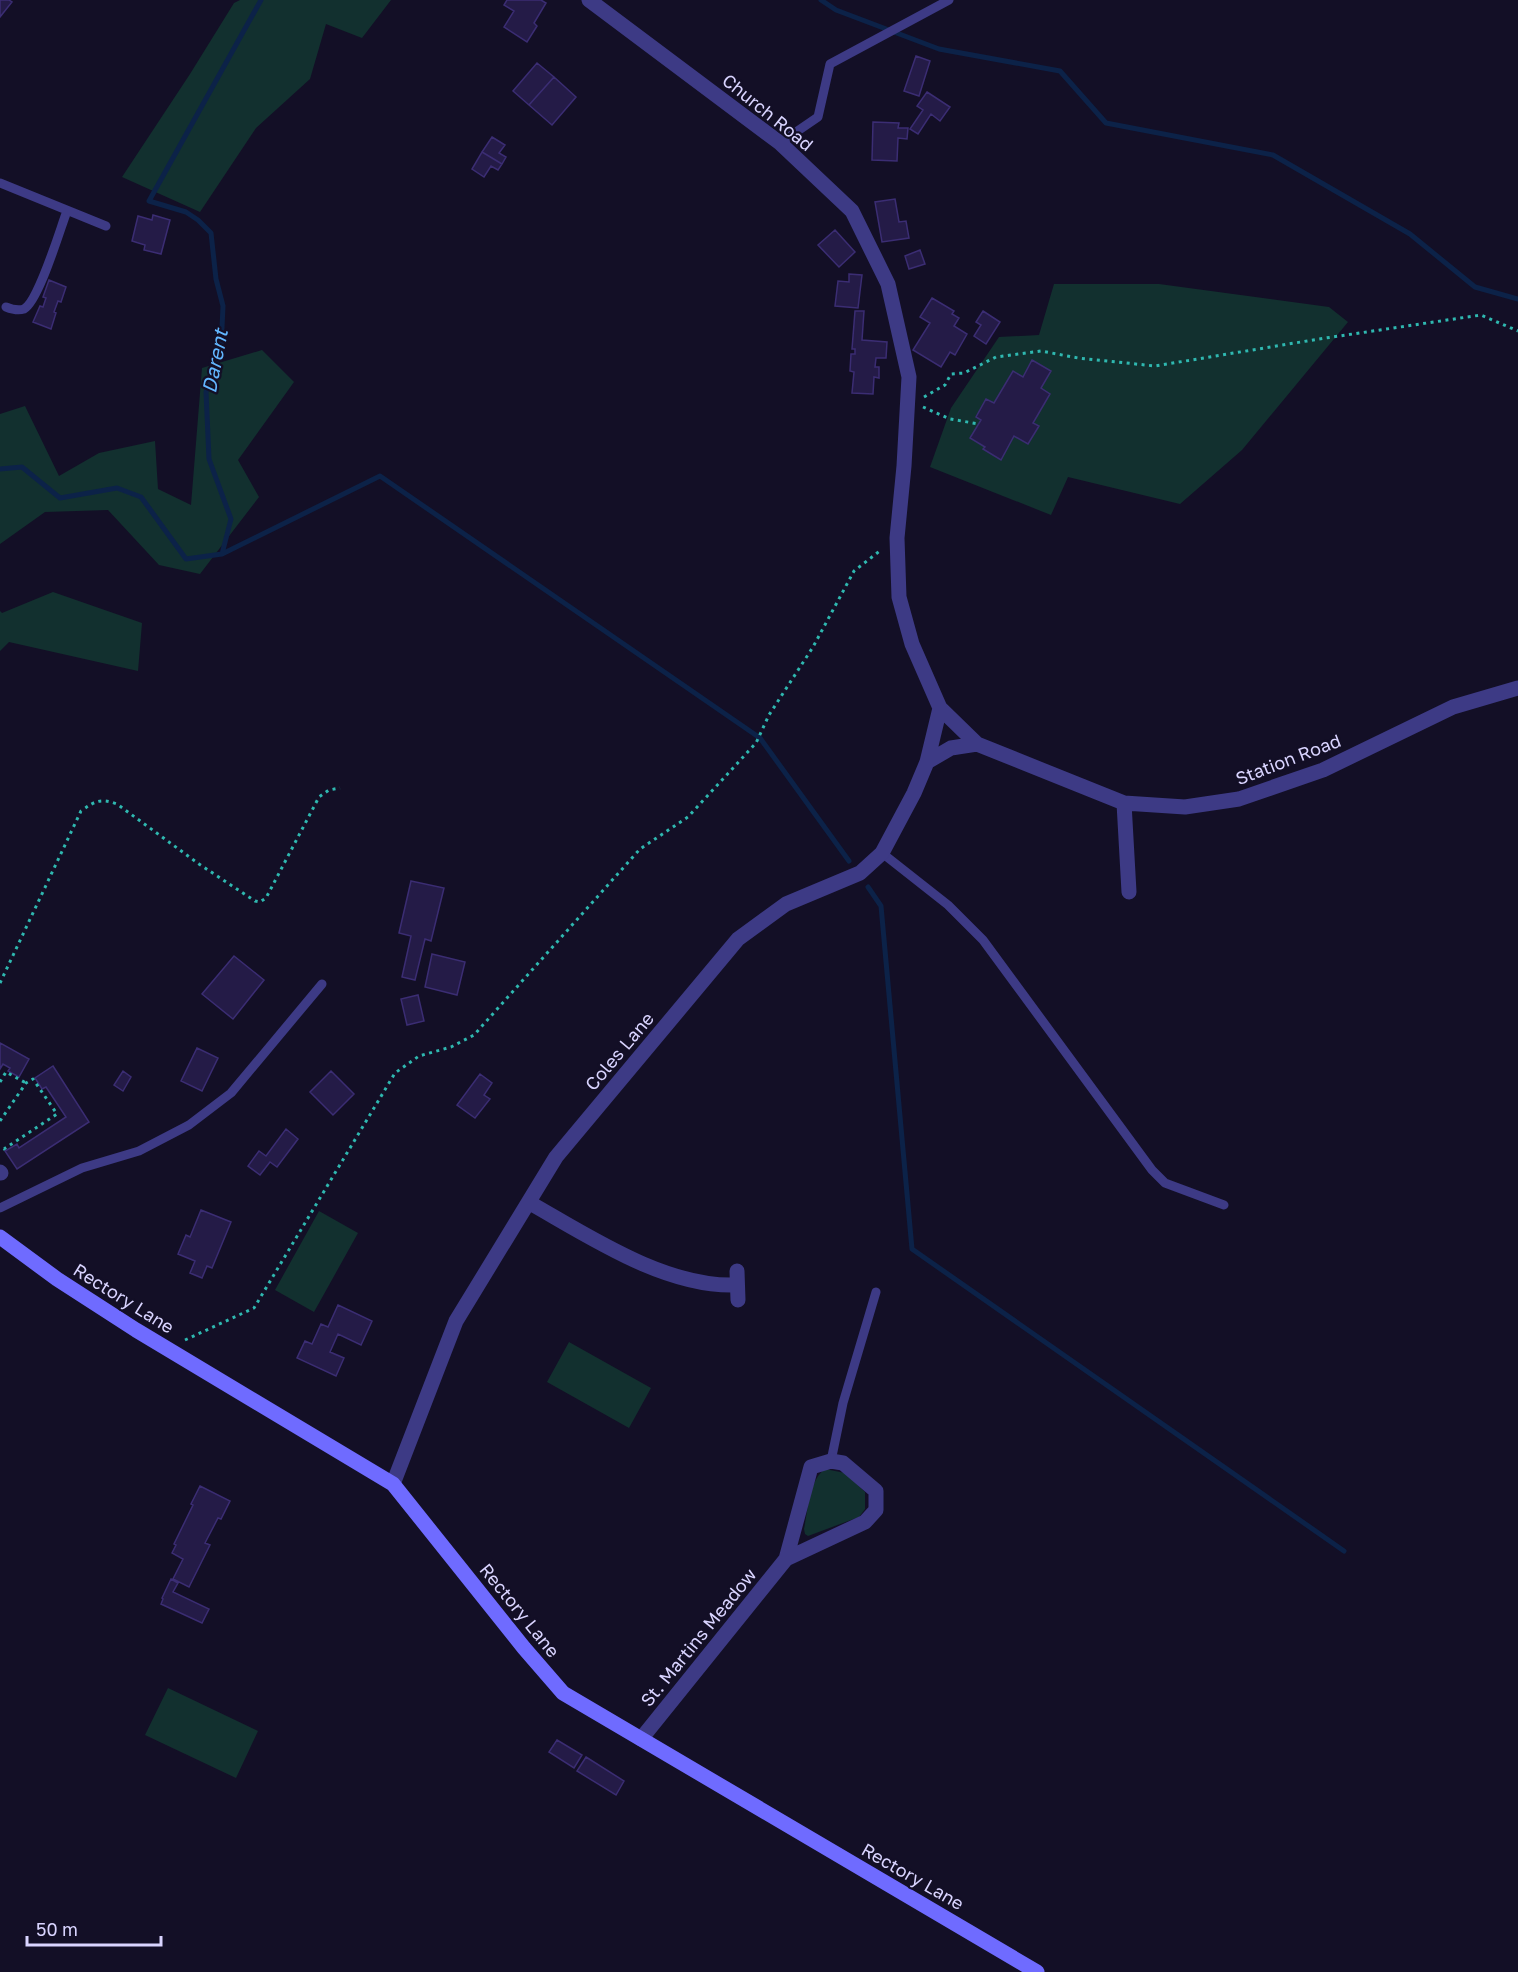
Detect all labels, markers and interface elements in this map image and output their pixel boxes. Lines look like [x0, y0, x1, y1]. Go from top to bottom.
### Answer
street label: Church Road [718, 69, 818, 155]
water label: Darent [196, 325, 232, 395]
street label: Station Road [1232, 729, 1344, 789]
street label: Coles Lane [580, 1007, 658, 1095]
street label: Rectory Lane [70, 1258, 178, 1338]
street label: Rectory Lane [475, 1559, 565, 1661]
street label: St. Martins Meadow [636, 1563, 761, 1710]
street label: Rectory Lane [858, 1838, 968, 1914]
scale bar [27, 1909, 160, 1947]
text: 50 m [36, 1918, 78, 1940]

